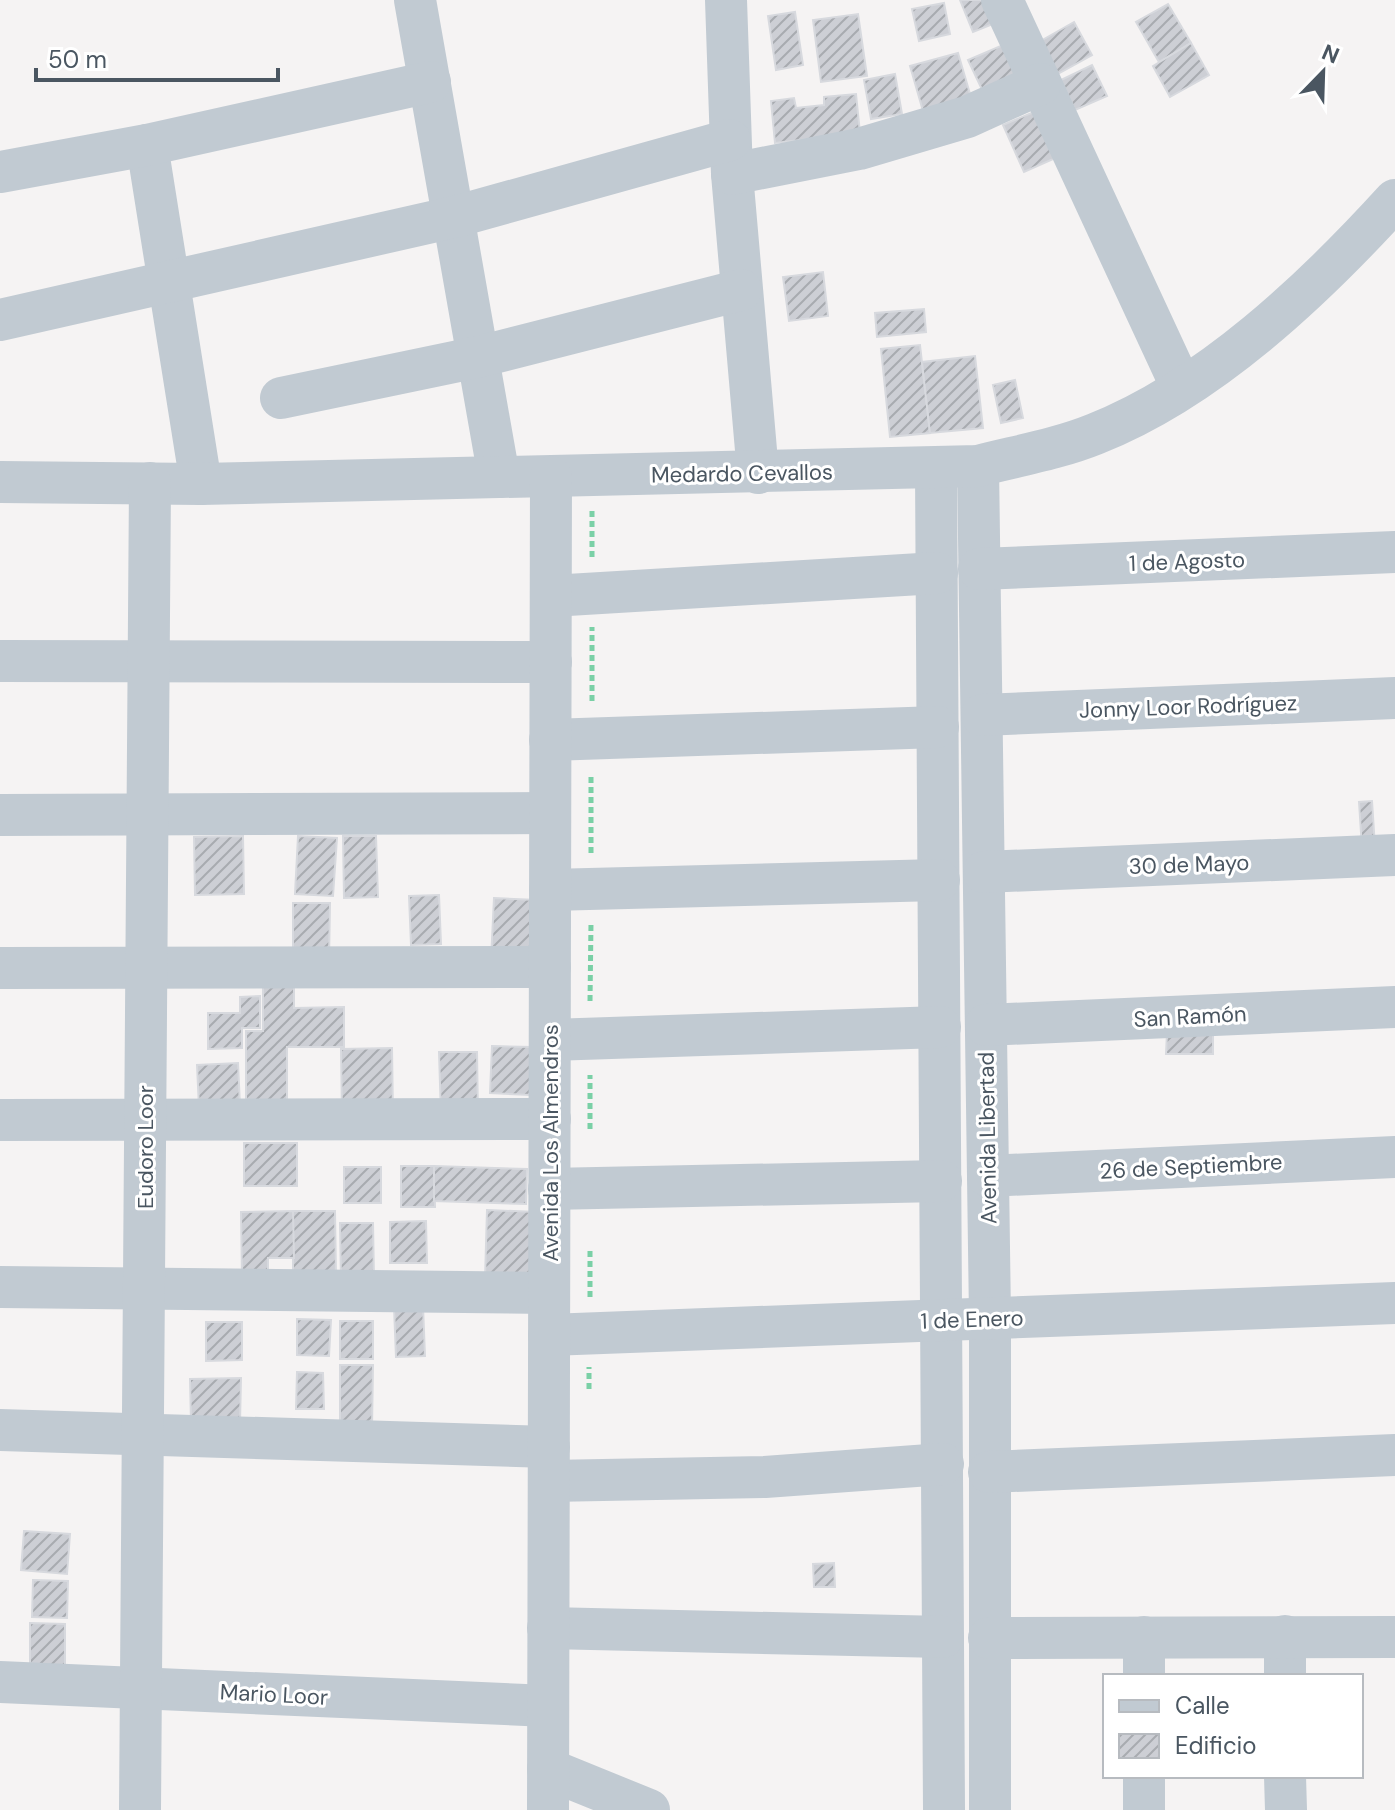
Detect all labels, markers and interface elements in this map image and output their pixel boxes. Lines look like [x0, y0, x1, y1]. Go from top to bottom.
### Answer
scale bar [36, 32, 278, 82]
north arrow [1283, 32, 1363, 112]
text: N [1318, 38, 1344, 71]
text: 50 m [48, 44, 107, 75]
street label: Medardo Cevallos [651, 457, 833, 490]
street label: 1 de Agosto [1128, 545, 1246, 578]
street label: Jonny Loor Rodríguez [1079, 688, 1297, 725]
street label: 30 de Mayo [1128, 848, 1250, 881]
street label: San Ramón [1133, 999, 1247, 1034]
street label: Avenida Los Almendros [536, 1024, 565, 1262]
street label: Avenida Libertad [971, 1052, 1004, 1224]
street label: Eudoro Loor [131, 1085, 160, 1209]
street label: 26 de Septiembre [1099, 1147, 1283, 1186]
street label: 1 de Enero [920, 1303, 1024, 1336]
legend [1103, 1674, 1363, 1778]
street label: Mario Loor [219, 1677, 329, 1712]
text: Calle [1175, 1690, 1230, 1721]
text: Edificio [1175, 1730, 1257, 1761]

